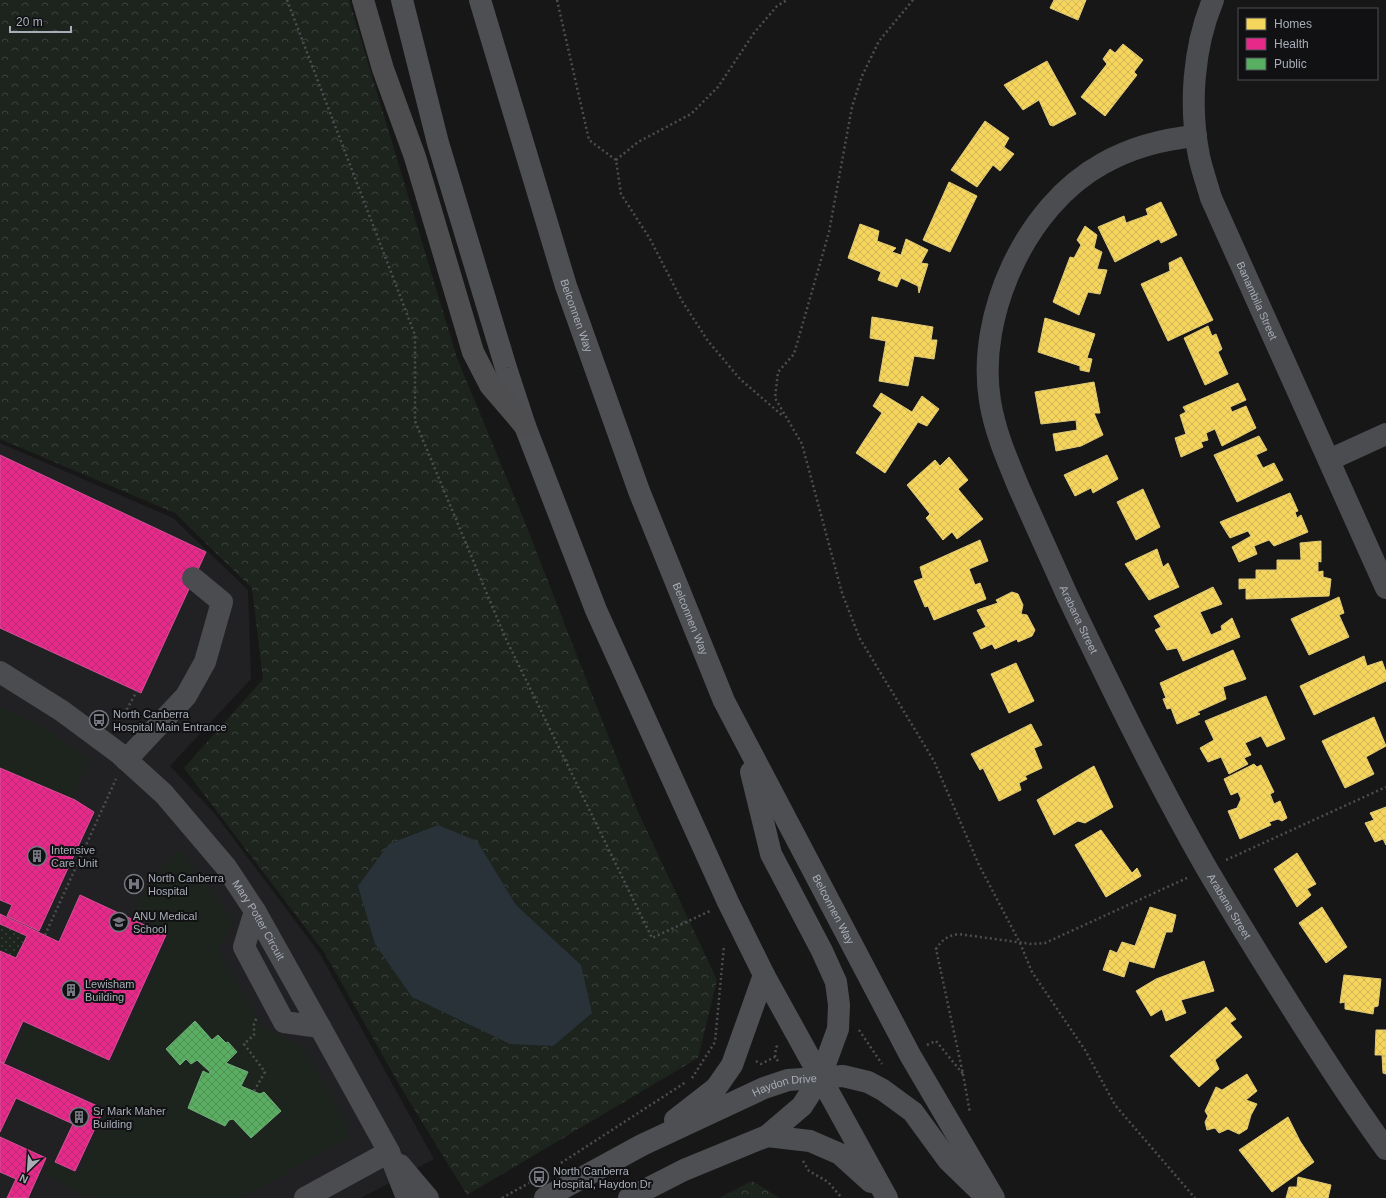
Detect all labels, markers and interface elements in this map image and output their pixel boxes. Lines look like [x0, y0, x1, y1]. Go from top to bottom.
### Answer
scale bar [10, 8, 71, 34]
legend [1238, 8, 1378, 80]
text: 20 m [16, 15, 43, 29]
text: Homes [1274, 17, 1312, 31]
text: Health [1274, 37, 1309, 51]
text: Public [1274, 57, 1307, 71]
street label: Banambila Street [1234, 260, 1280, 342]
street label: Belconnen Way [558, 278, 595, 354]
street label: Belconnen Way [671, 581, 711, 657]
street label: Arabana Street [1057, 584, 1100, 655]
place label: North Canberra Hospital Main Entrance [113, 708, 227, 733]
bus stop icon: North Canberra Hospital Main Entrance [88, 709, 110, 731]
place label: Intensive Care Unit [51, 844, 97, 869]
building icon: Intensive Care Unit [26, 845, 48, 867]
street label: Arabana Street [1205, 871, 1254, 941]
place label: North Canberra Hospital [148, 872, 225, 897]
street label: Belconnen Way [810, 872, 857, 946]
hospital icon: North Canberra Hospital [123, 873, 145, 895]
street label: Mary Potter Circuit [230, 878, 287, 962]
place label: ANU Medical School [133, 910, 197, 935]
school or university icon: ANU Medical School [108, 911, 130, 933]
place label: Lewisham Building [85, 978, 135, 1003]
building icon: Lewisham Building [60, 979, 82, 1001]
street label: Haydon Drive [750, 1072, 817, 1099]
place label: Sr Mark Maher Building [93, 1105, 166, 1130]
building icon: Sr Mark Maher Building [68, 1106, 90, 1128]
north arrow [8, 1150, 48, 1190]
place label: North Canberra Hospital, Haydon Dr [553, 1165, 652, 1190]
bus stop icon: North Canberra Hospital, Haydon Dr [528, 1166, 550, 1188]
text: N [18, 1172, 30, 1186]

